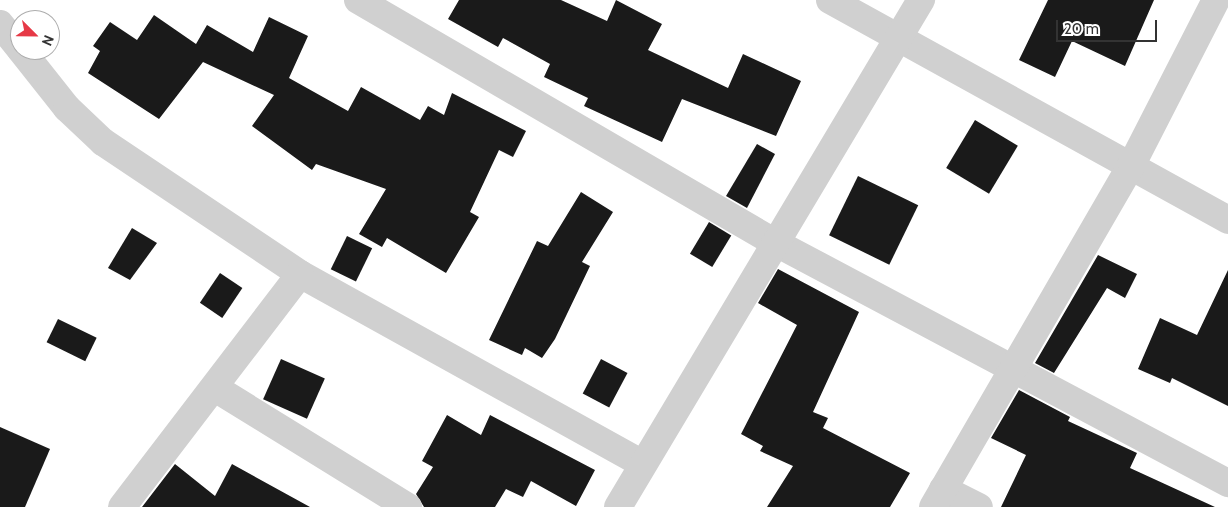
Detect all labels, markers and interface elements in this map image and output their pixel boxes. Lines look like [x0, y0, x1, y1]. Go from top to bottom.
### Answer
north arrow [10, 10, 60, 60]
scale bar [1058, 10, 1159, 42]
text: 20 m [1064, 20, 1099, 38]
text: N [38, 32, 58, 49]

